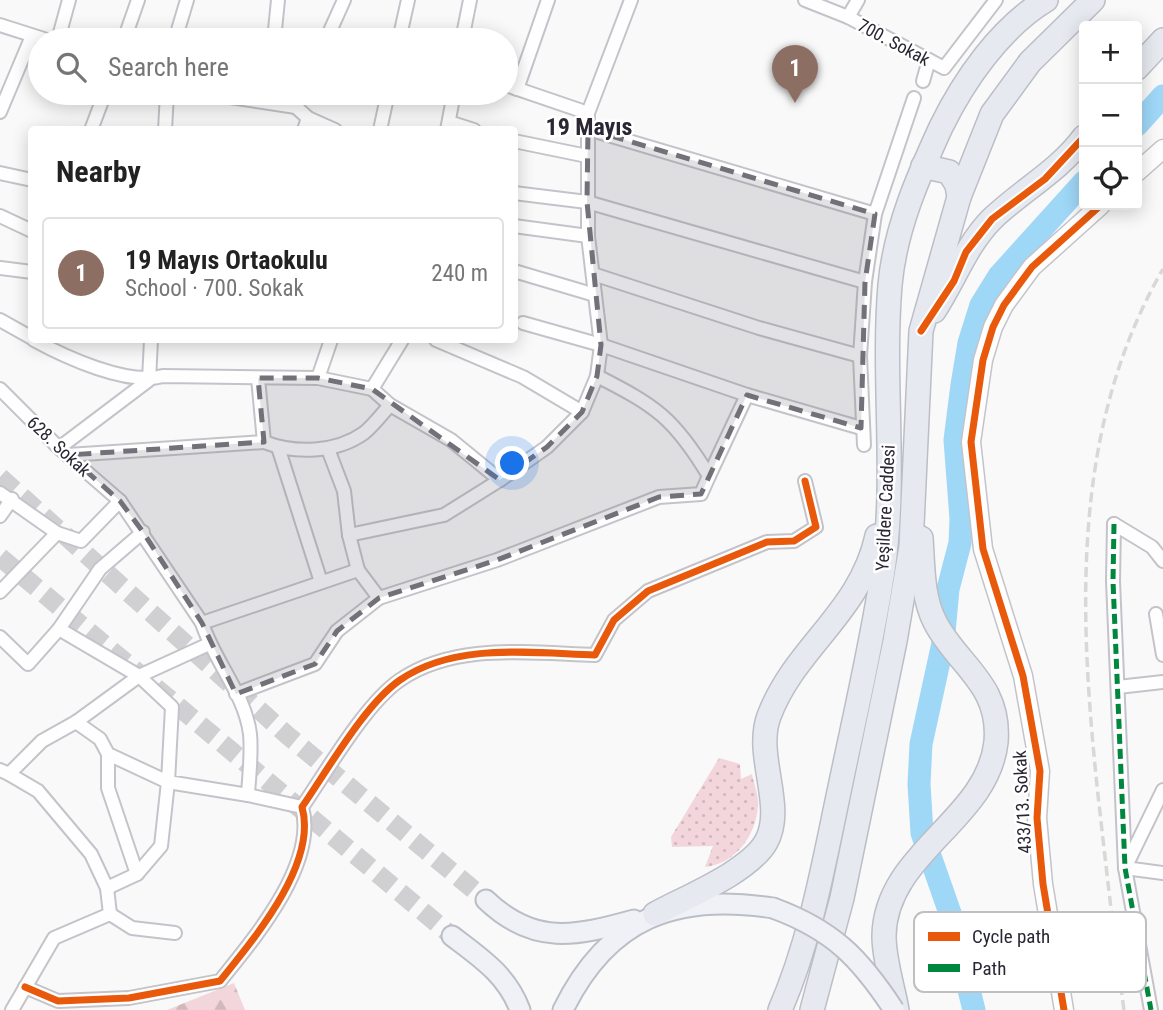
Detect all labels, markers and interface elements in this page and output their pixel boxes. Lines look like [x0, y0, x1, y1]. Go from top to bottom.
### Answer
street label: 700. Sokak [854, 14, 934, 70]
map controls [1079, 21, 1142, 210]
button: + [1079, 21, 1142, 84]
search box [28, 28, 518, 105]
pin: 1 [772, 45, 818, 103]
icon: search [52, 48, 90, 86]
text: Search here [108, 52, 229, 82]
button: − [1079, 84, 1142, 147]
district label: 19 Mayıs [546, 113, 633, 141]
button: locate [1079, 147, 1142, 210]
text: Nearby [56, 154, 141, 189]
text: 19 Mayıs Ortaokulu [125, 245, 328, 275]
text: 1 [75, 260, 87, 287]
text: 240 m [431, 260, 488, 287]
text: School · 700. Sokak [125, 275, 304, 302]
street label: 628. Sokak [23, 411, 95, 481]
street label: Yeşildere Caddesi [871, 444, 899, 572]
your location [495, 446, 529, 480]
street label: 433/13. Sokak [1009, 750, 1035, 854]
legend [914, 912, 1146, 992]
text: Cycle path [972, 925, 1050, 948]
text: Path [972, 957, 1006, 980]

